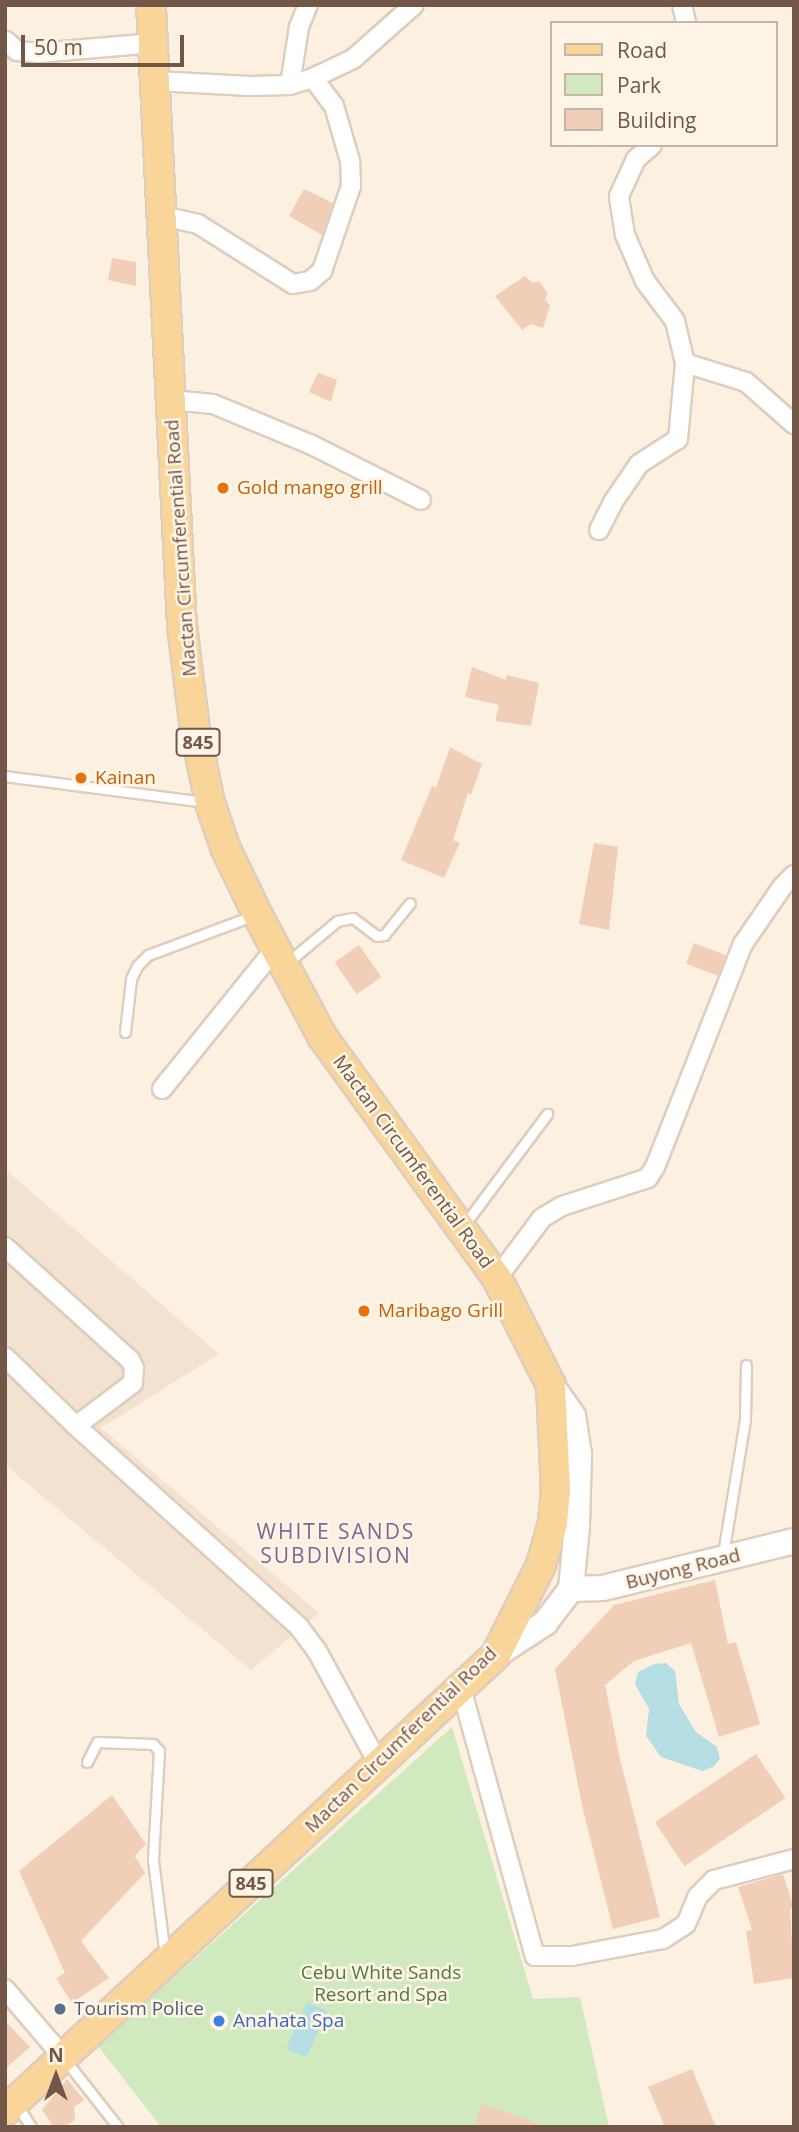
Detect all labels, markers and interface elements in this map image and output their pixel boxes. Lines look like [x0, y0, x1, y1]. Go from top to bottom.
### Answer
scale bar [24, 21, 187, 65]
legend [550, 21, 778, 147]
text: 50 m [34, 33, 83, 61]
text: Road [617, 36, 667, 64]
text: Park [617, 71, 661, 99]
text: Building [617, 106, 696, 134]
street label: Mactan Circumferential Road [161, 419, 201, 677]
place label: Gold mango grill [237, 477, 383, 499]
marker: Gold mango grill [215, 480, 231, 496]
road number: 845 [175, 728, 221, 756]
place label: Kainan [95, 767, 156, 789]
marker: Kainan [73, 770, 89, 786]
street label: Mactan Circumferential Road [328, 1051, 498, 1273]
place label: Maribago Grill [378, 1300, 503, 1322]
marker: Maribago Grill [356, 1303, 372, 1319]
district label: WHITE SANDS SUBDIVISION [258, 1518, 414, 1568]
street label: Buyong Road [623, 1544, 743, 1594]
street label: Mactan Circumferential Road [300, 1642, 502, 1838]
road number: 845 [228, 1868, 274, 1898]
park label: Cebu White Sands Resort and Spa [301, 1962, 461, 2006]
place label: Tourism Police [74, 1998, 204, 2020]
marker: Tourism Police [52, 2001, 68, 2017]
place label: Anahata Spa [233, 2010, 344, 2032]
marker: Anahata Spa [211, 2013, 227, 2029]
north arrow [21, 2041, 91, 2111]
text: N [48, 2042, 64, 2068]

